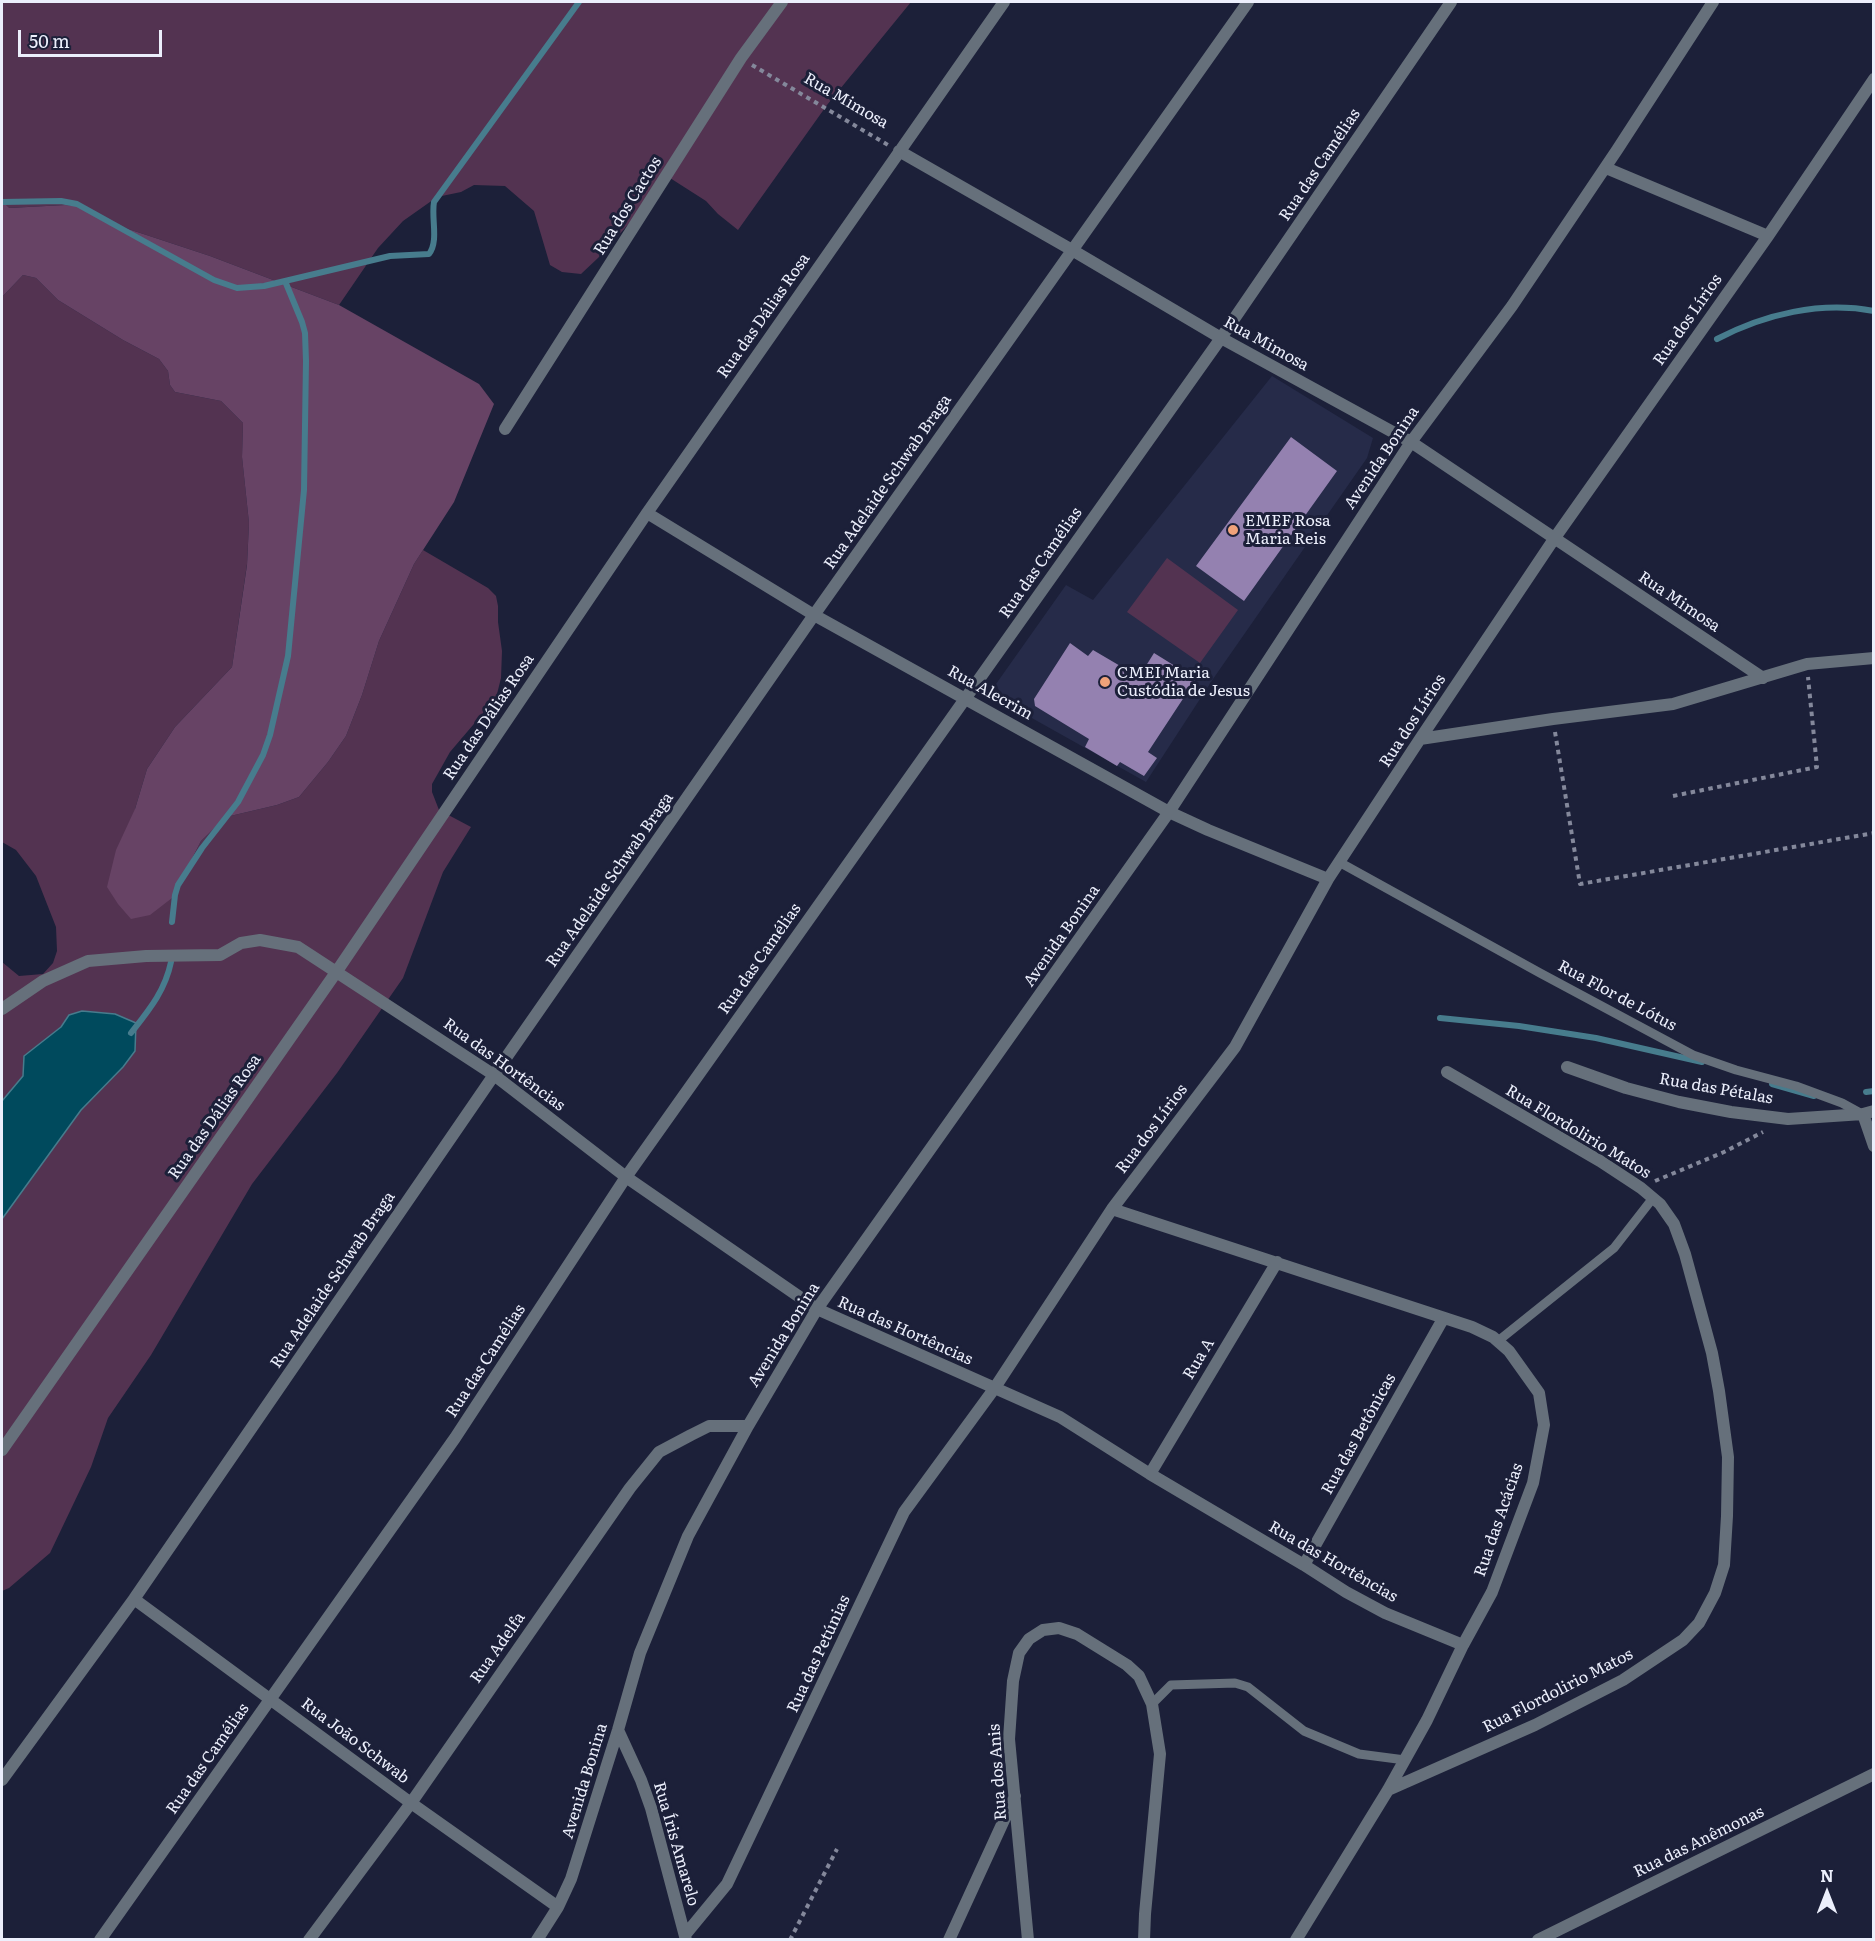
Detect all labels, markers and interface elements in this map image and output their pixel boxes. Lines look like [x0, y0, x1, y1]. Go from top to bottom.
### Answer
scale bar [21, 18, 165, 56]
text: 50 m [29, 27, 70, 54]
street label: Rua Mimosa [800, 69, 892, 133]
street label: Rua das Camélias [1275, 105, 1365, 225]
street label: Rua dos Cactos [590, 153, 666, 259]
street label: Rua das Dálias Rosa [714, 250, 814, 382]
street label: Rua dos Lírios [1649, 271, 1727, 369]
street label: Rua Mimosa [1220, 313, 1312, 375]
street label: Rua Adelaide Schwab Braga [820, 391, 956, 573]
street label: Avenida Bonina [1340, 403, 1424, 513]
street label: Rua das Camélias [996, 504, 1086, 622]
place label: EMEF Rosa Maria Reis [1245, 511, 1331, 549]
marker: EMEF Rosa Maria Reis [1226, 523, 1240, 537]
street label: Rua Mimosa [1634, 568, 1724, 636]
street label: Rua das Dálias Rosa [440, 650, 538, 784]
street label: Rua Alecrim [944, 662, 1036, 724]
place label: CMEI Maria Custódia de Jesus [1117, 663, 1250, 701]
street label: Rua dos Lírios [1376, 671, 1450, 771]
marker: CMEI Maria Custódia de Jesus [1098, 675, 1112, 689]
street label: Rua Adelaide Schwab Braga [542, 789, 678, 971]
street label: Avenida Bonina [1020, 881, 1104, 991]
street label: Rua das Camélias [715, 900, 805, 1018]
street label: Rua Flor de Lótus [1554, 957, 1680, 1035]
street label: Rua das Hortências [439, 1014, 569, 1116]
street label: Rua das Dálias Rosa [165, 1051, 265, 1183]
street label: Rua das Pétalas [1658, 1070, 1774, 1108]
street label: Rua dos Lírios [1112, 1081, 1192, 1177]
street label: Rua Flordolirio Matos [1502, 1081, 1654, 1183]
street label: Rua Adelaide Schwab Braga [267, 1188, 399, 1372]
street label: Avenida Bonina [744, 1279, 824, 1391]
street label: Rua das Hortências [835, 1293, 975, 1369]
street label: Rua das Camélias [442, 1301, 530, 1421]
street label: Rua A [1179, 1335, 1219, 1383]
street label: Rua das Betônicas [1318, 1370, 1400, 1498]
street label: Rua das Acácias [1471, 1461, 1527, 1579]
street label: Rua das Hortências [1265, 1517, 1401, 1607]
street label: Rua das Petúnias [783, 1592, 855, 1716]
street label: Rua Adelfa [467, 1609, 529, 1687]
street label: Rua Flordolirio Matos [1480, 1645, 1636, 1737]
street label: Rua João Schwab [297, 1694, 413, 1788]
street label: Rua das Camélias [163, 1700, 253, 1818]
street label: Avenida Bonina [558, 1721, 612, 1841]
street label: Rua dos Anis [985, 1723, 1011, 1821]
street label: Rua Íris Amarelo [649, 1780, 703, 1908]
street label: Rua das Anêmonas [1631, 1802, 1767, 1882]
north arrow [1797, 1863, 1857, 1923]
text: N [1820, 1863, 1834, 1887]

